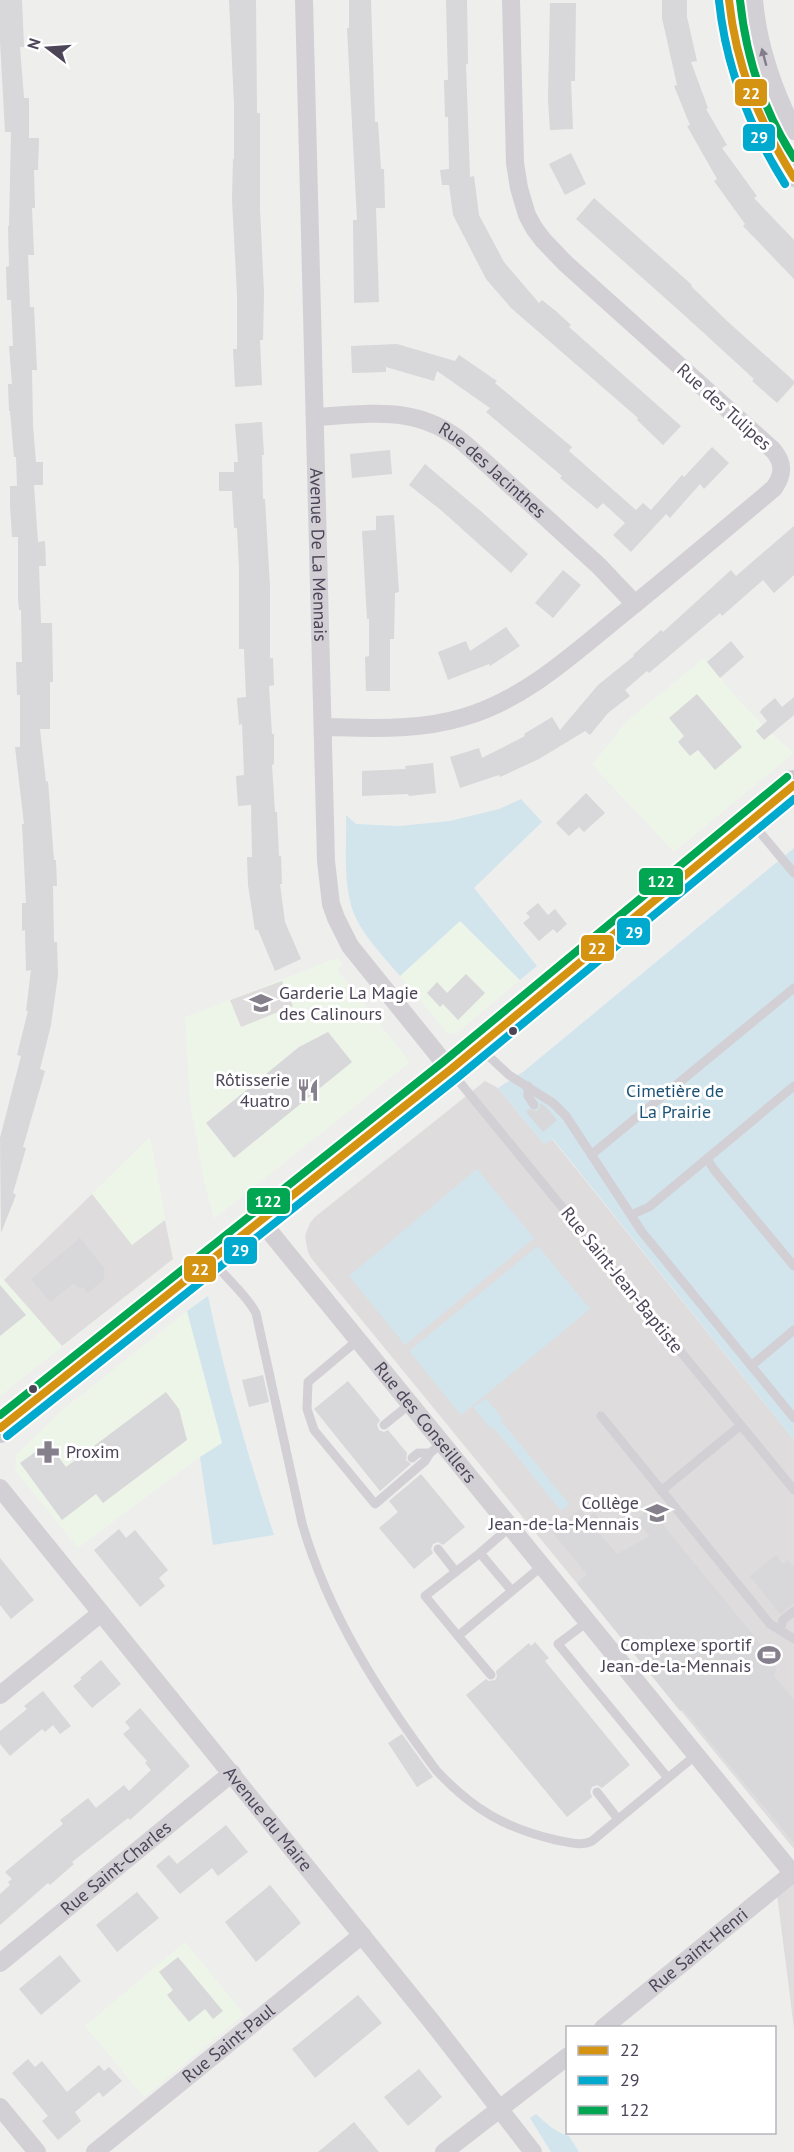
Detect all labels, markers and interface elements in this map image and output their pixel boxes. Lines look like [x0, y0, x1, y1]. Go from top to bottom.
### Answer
north arrow [18, 18, 78, 78]
text: N [23, 36, 45, 52]
one-way arrow [759, 48, 769, 66]
line badge: 22 [734, 78, 768, 107]
text: 22 [742, 83, 760, 103]
line badge: 29 [742, 123, 776, 152]
text: 29 [750, 127, 768, 147]
street label: Rue des Tulipes [672, 358, 776, 455]
street label: Rue des Jacinthes [435, 417, 551, 523]
street label: Avenue De La Mennais [305, 468, 332, 642]
line badge: 122 [638, 867, 684, 896]
text: 122 [647, 871, 675, 891]
line badge: 29 [616, 917, 651, 946]
text: 29 [625, 922, 643, 942]
line badge: 22 [580, 934, 615, 962]
text: 22 [588, 938, 606, 958]
place label: Garderie La Magie des Calinours [279, 981, 418, 1025]
school or university icon: Garderie La Magie des Calinours [248, 990, 274, 1016]
unlabelled marker [507, 1025, 519, 1037]
place label: Rôtisserie 4uatro [215, 1068, 290, 1112]
restaurant icon: Rôtisserie 4uatro [295, 1077, 321, 1103]
park label: Cimetière de La Prairie [626, 1079, 724, 1123]
line badge: 122 [246, 1187, 291, 1215]
text: 122 [254, 1191, 282, 1211]
street label: Rue Saint-Jean-Baptiste [556, 1202, 689, 1358]
line badge: 29 [223, 1236, 258, 1265]
text: 29 [231, 1240, 249, 1260]
line badge: 22 [183, 1255, 217, 1283]
text: 22 [191, 1259, 209, 1279]
street label: Rue des Conseillers [369, 1357, 482, 1487]
unlabelled marker [27, 1383, 39, 1395]
pharmacy icon: Proxim [35, 1439, 61, 1465]
place label: Proxim [66, 1440, 119, 1463]
place label: Collège Jean-de-la-Mennais [488, 1491, 639, 1535]
school or university icon: Collège Jean-de-la-Mennais [644, 1500, 670, 1526]
place label: Complexe sportif Jean-de-la-Mennais [600, 1633, 752, 1677]
sports icon: Complexe sportif Jean-de-la-Mennais [756, 1642, 782, 1668]
street label: Avenue du Maire [219, 1762, 318, 1876]
street label: Rue Saint-Charles [56, 1815, 176, 1920]
street label: Rue Saint-Henri [644, 1903, 752, 1997]
street label: Rue Saint-Paul [177, 1998, 280, 2088]
legend [566, 2026, 776, 2134]
text: 22 [620, 2038, 640, 2061]
text: 29 [620, 2068, 640, 2091]
text: 122 [620, 2098, 649, 2121]

